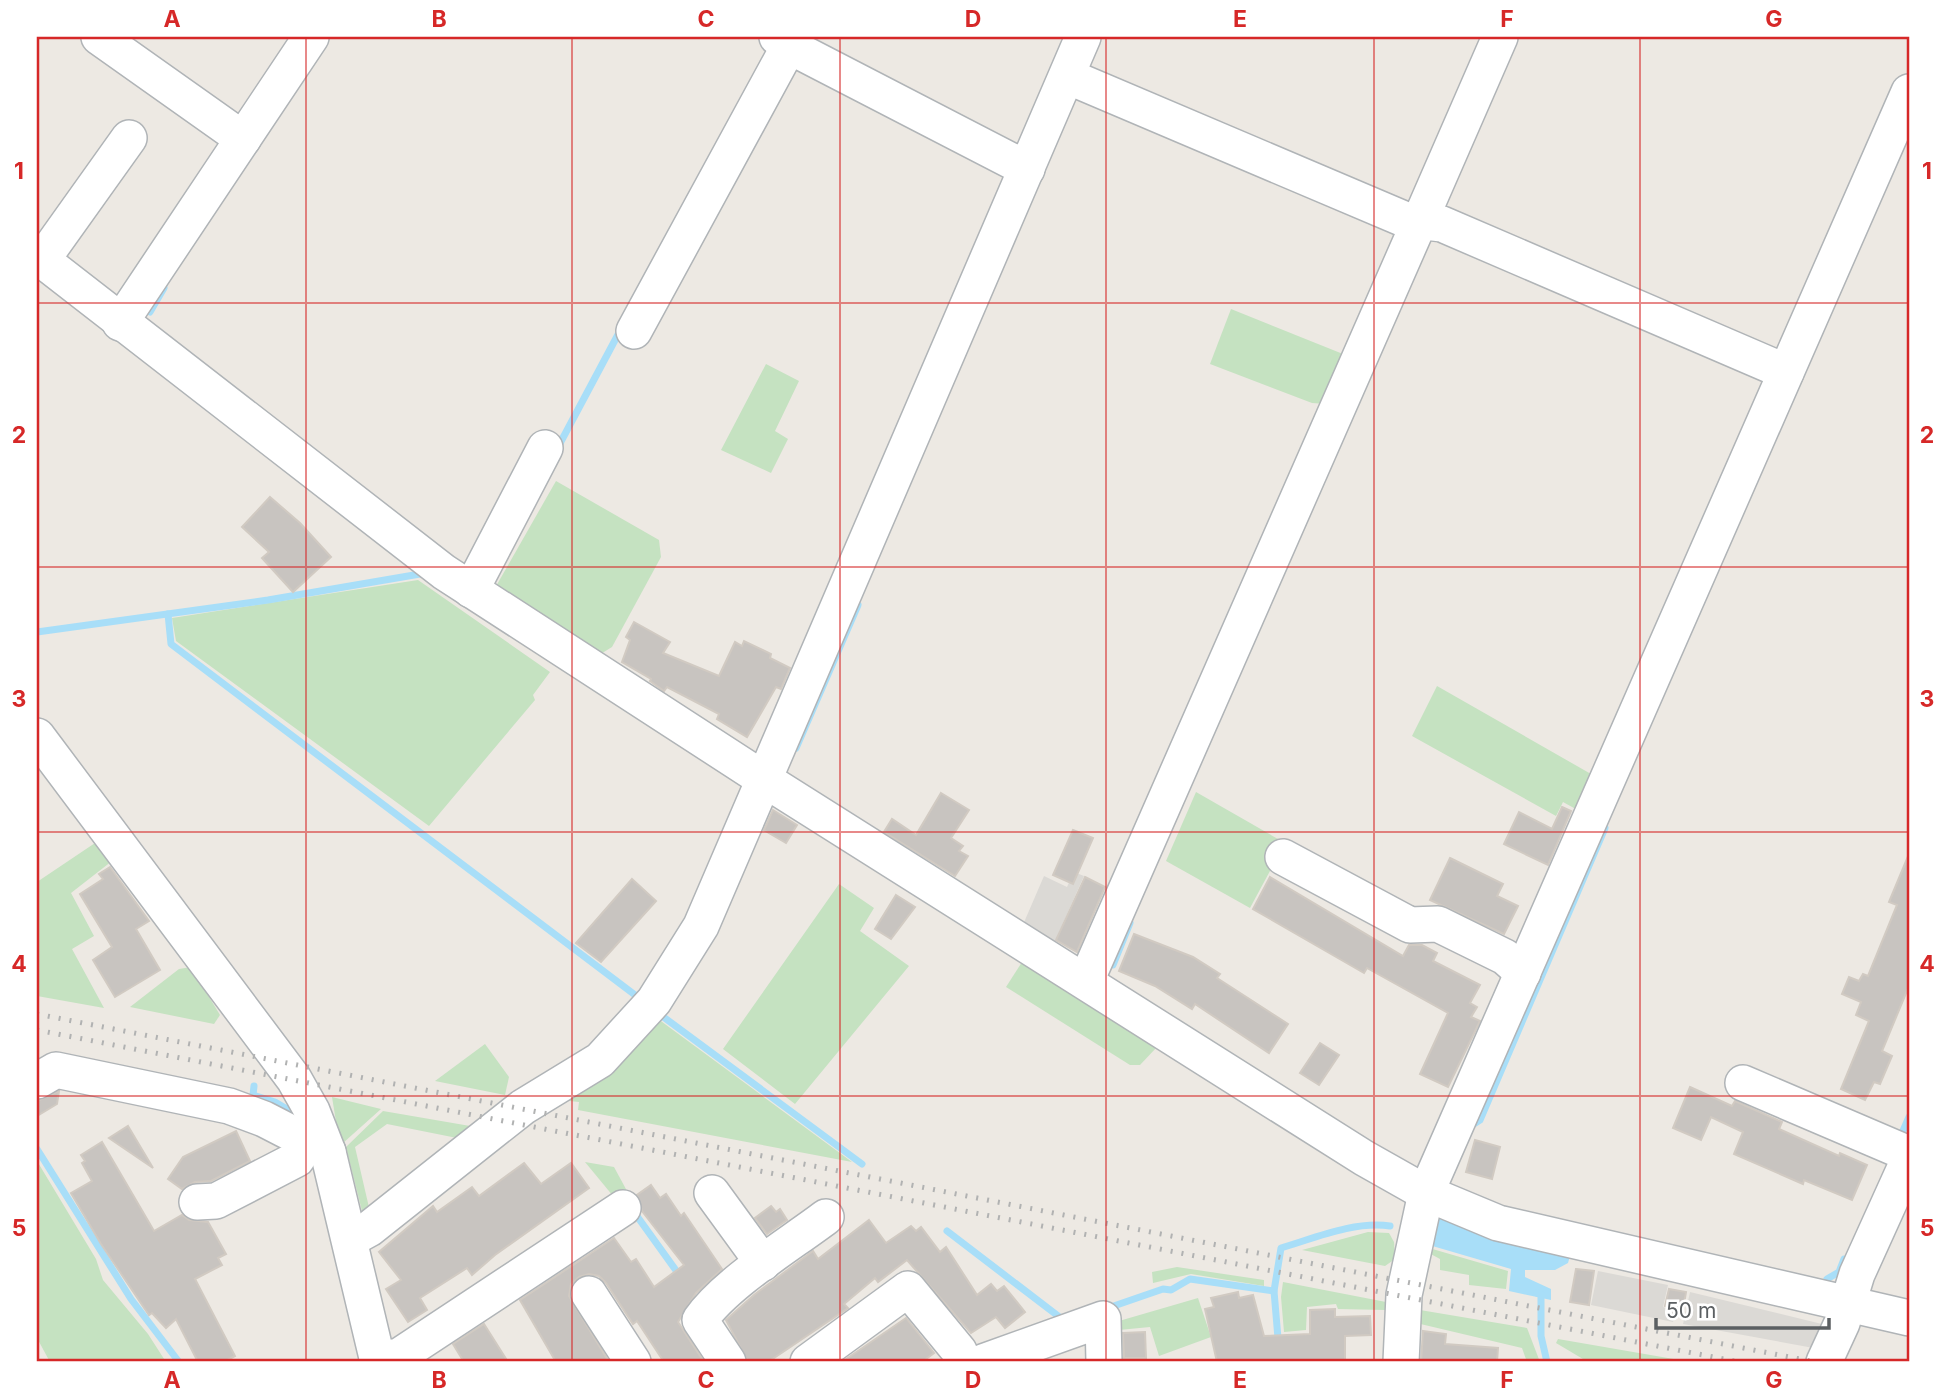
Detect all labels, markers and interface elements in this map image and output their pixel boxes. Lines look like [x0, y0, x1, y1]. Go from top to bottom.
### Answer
text: A [163, 5, 181, 33]
text: B [431, 5, 447, 33]
text: C [697, 5, 715, 33]
text: D [965, 5, 981, 33]
text: E [1233, 5, 1247, 33]
text: F [1500, 5, 1514, 33]
text: G [1765, 5, 1783, 33]
text: 1 [14, 157, 24, 185]
text: 1 [1922, 157, 1932, 185]
text: 2 [12, 421, 26, 449]
text: 2 [1920, 421, 1934, 449]
text: 3 [12, 685, 26, 713]
text: 3 [1920, 685, 1934, 713]
text: 4 [11, 950, 27, 978]
text: 4 [1919, 950, 1935, 978]
text: 5 [12, 1214, 26, 1242]
text: 5 [1920, 1214, 1934, 1242]
scale bar [1656, 1287, 1829, 1331]
text: 50 m [1666, 1298, 1716, 1323]
text: A [163, 1366, 181, 1394]
text: B [431, 1366, 447, 1394]
text: C [697, 1366, 715, 1394]
text: D [965, 1366, 981, 1394]
text: E [1233, 1366, 1247, 1394]
text: F [1500, 1366, 1514, 1394]
text: G [1765, 1366, 1783, 1394]

